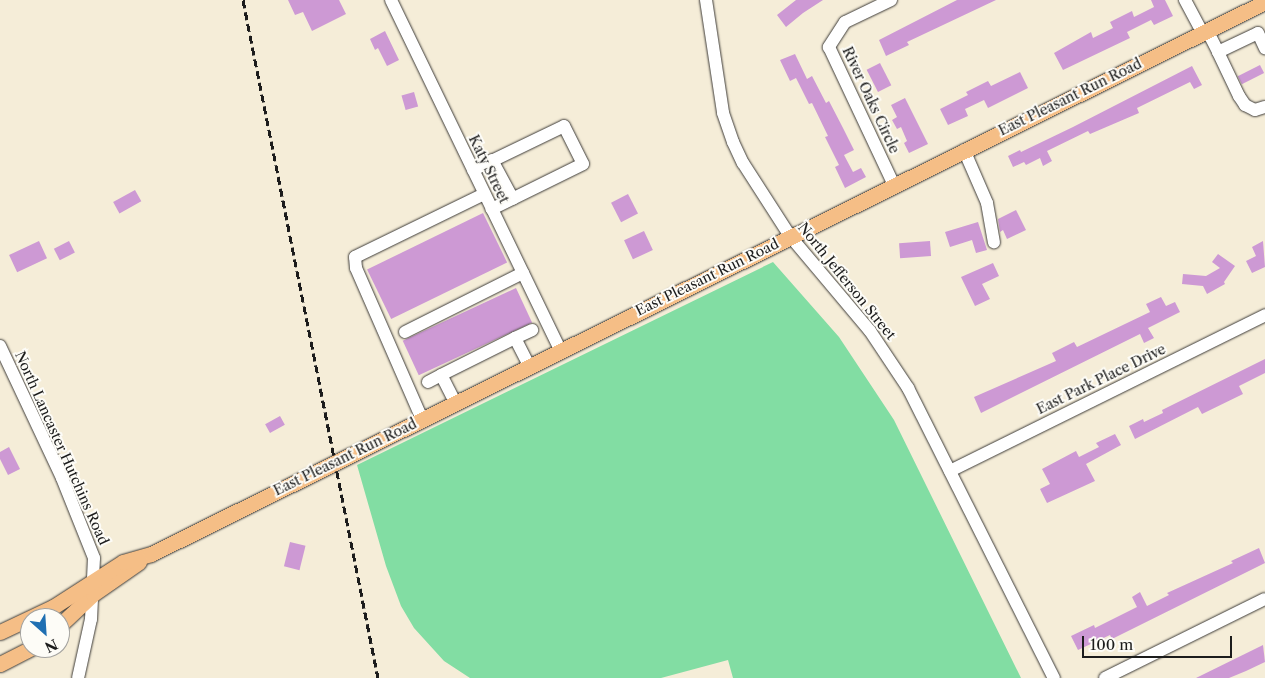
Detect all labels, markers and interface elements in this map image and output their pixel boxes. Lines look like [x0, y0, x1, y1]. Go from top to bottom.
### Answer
street label: River Oaks Circle [839, 44, 903, 156]
street label: East Pleasant Run Road [996, 55, 1144, 139]
street label: Katy Street [465, 132, 513, 206]
street label: North Jefferson Street [795, 219, 899, 343]
street label: East Pleasant Run Road [633, 235, 781, 319]
street label: East Park Place Drive [1034, 340, 1168, 418]
street label: North Lancaster Hutchins Road [12, 348, 112, 548]
street label: East Pleasant Run Road [271, 415, 419, 499]
north arrow [20, 608, 70, 658]
scale bar [1085, 626, 1235, 658]
text: N [42, 635, 61, 656]
text: 100 m [1090, 635, 1133, 654]

